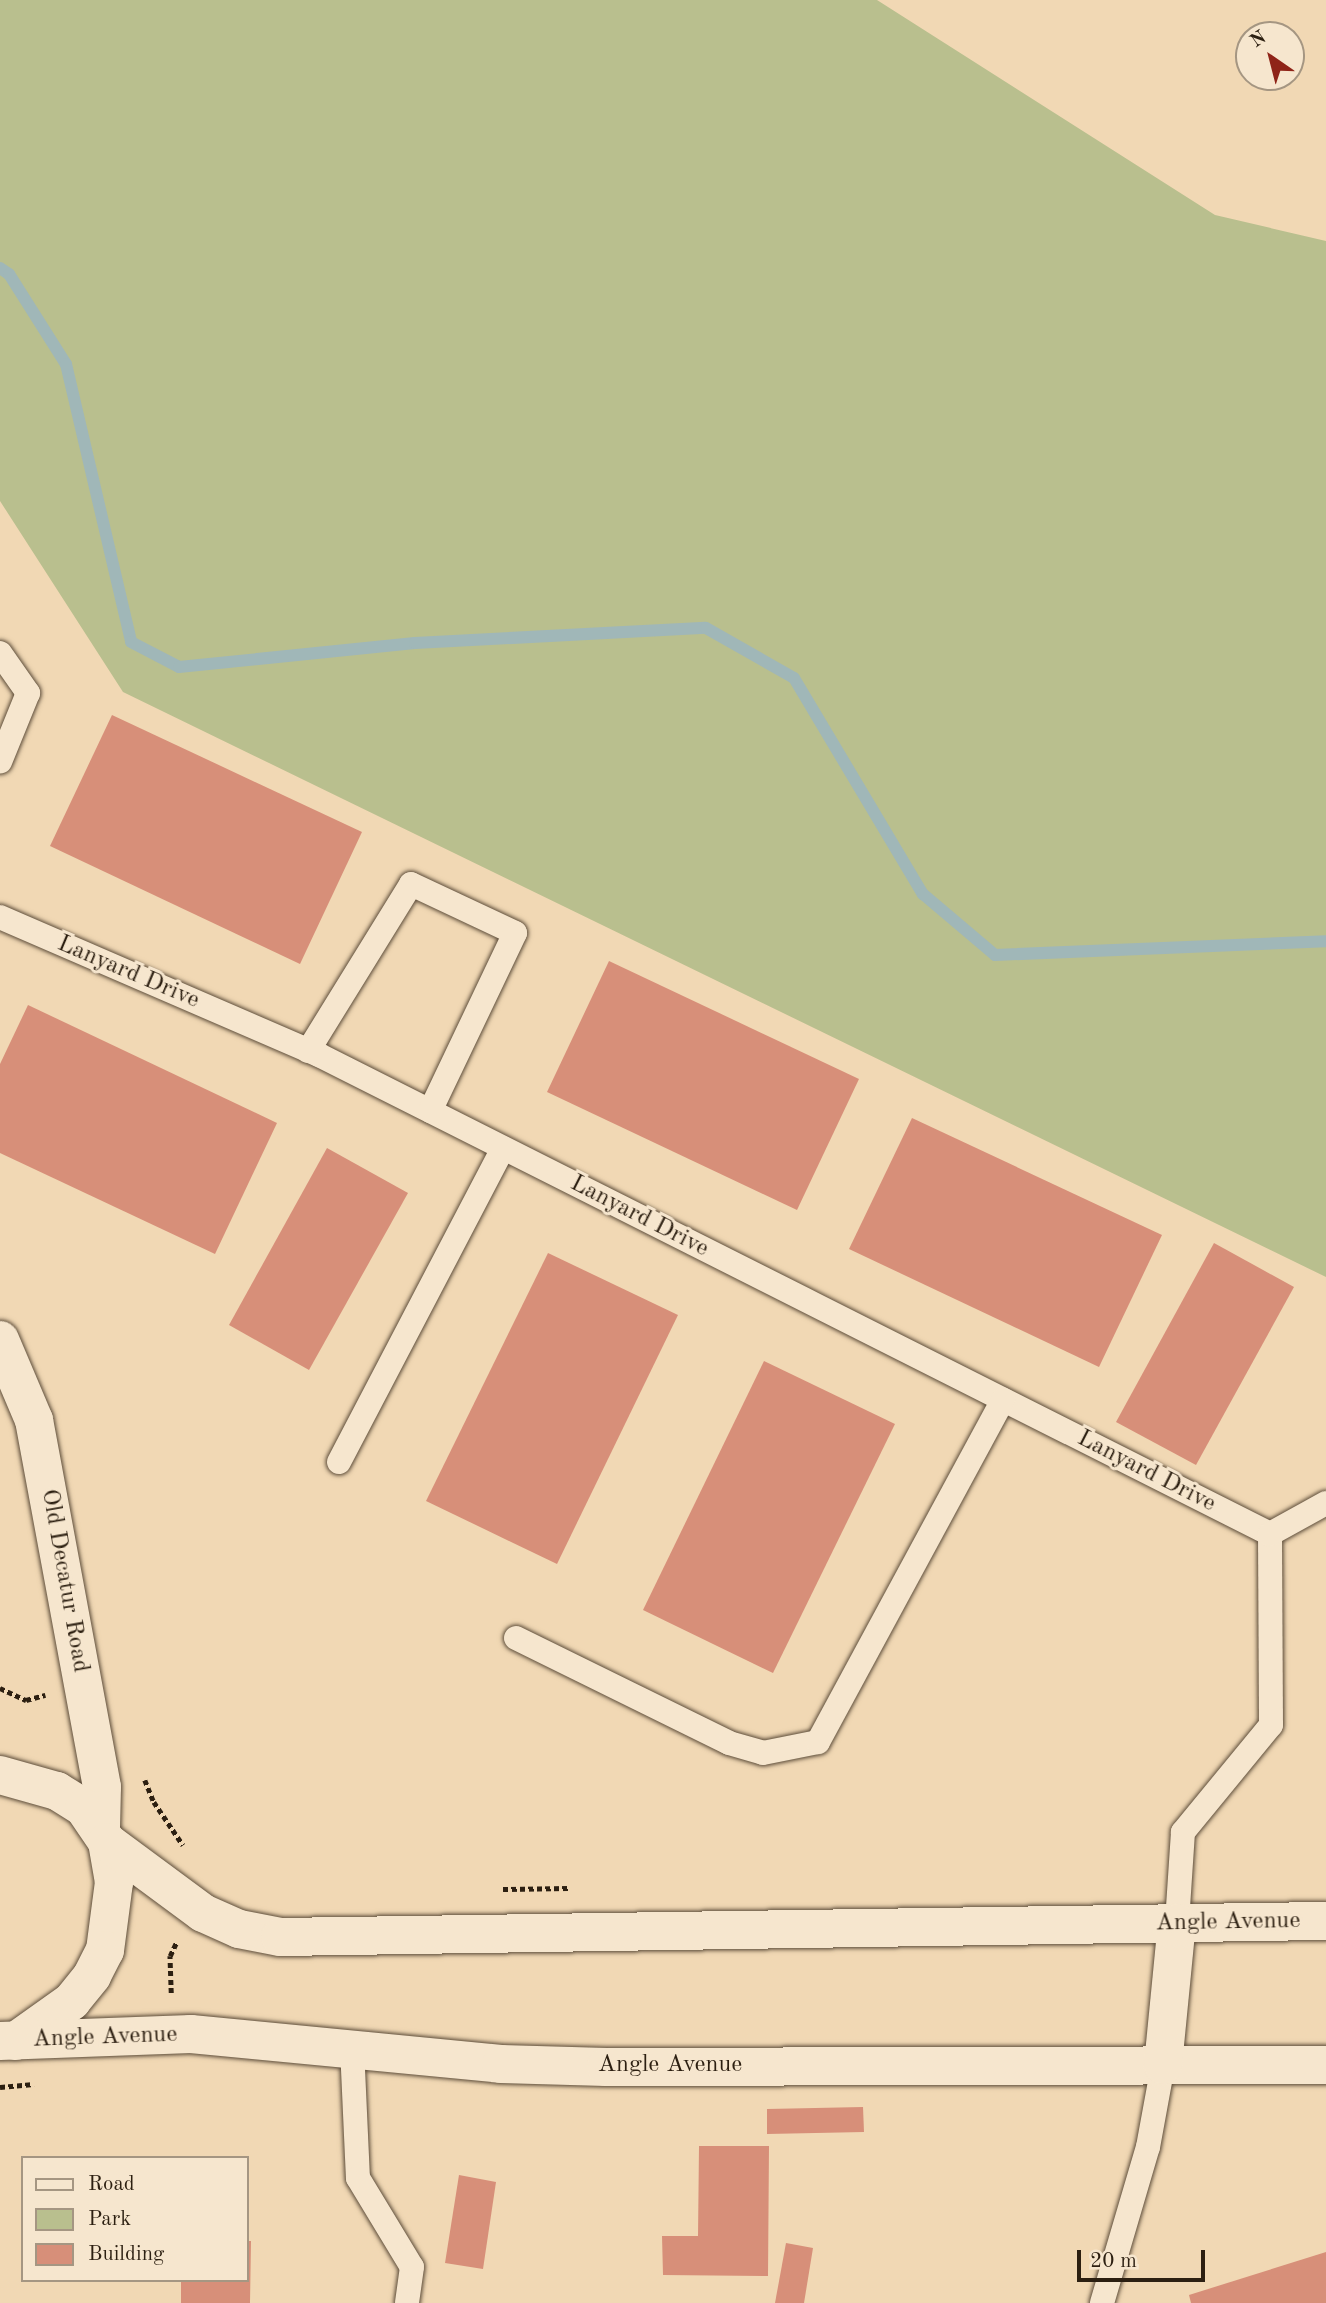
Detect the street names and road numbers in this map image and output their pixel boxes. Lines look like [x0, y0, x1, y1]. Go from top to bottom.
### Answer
street label: Lanyard Drive [53, 930, 203, 1016]
street label: Lanyard Drive [565, 1170, 713, 1264]
street label: Lanyard Drive [1072, 1425, 1220, 1519]
street label: Old Decatur Road [34, 1487, 94, 1675]
street label: Angle Avenue [1155, 1907, 1301, 1939]
street label: Angle Avenue [32, 2021, 178, 2055]
street label: Angle Avenue [598, 2052, 742, 2080]

